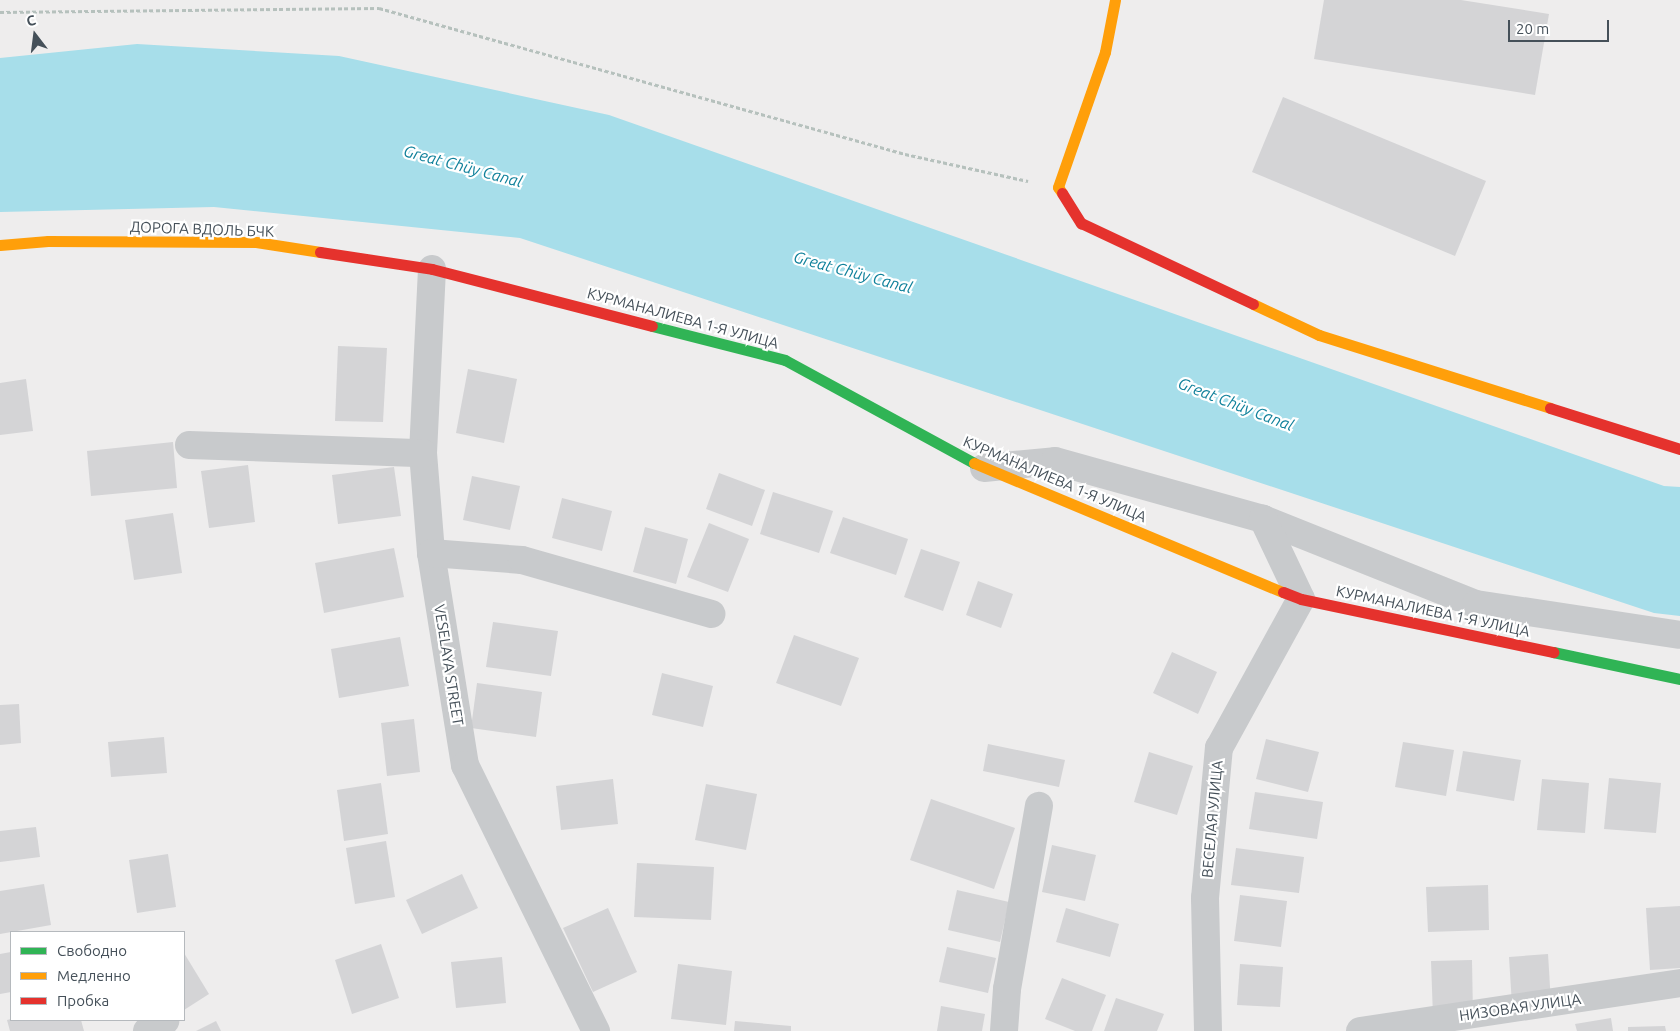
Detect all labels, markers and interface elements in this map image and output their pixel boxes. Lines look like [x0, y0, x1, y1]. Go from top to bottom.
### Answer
north arrow [10, 10, 60, 60]
scale bar [1510, 10, 1611, 42]
text: С [25, 12, 38, 29]
text: 20 m [1516, 20, 1549, 37]
water label: Great Chüy Canal [401, 141, 525, 191]
street label: ДОРОГА ВДОЛЬ БЧК [130, 217, 274, 241]
water label: Great Chüy Canal [791, 247, 915, 297]
street label: КУРМАНАЛИЕВА 1-Я УЛИЦА [585, 284, 781, 352]
water label: Great Chüy Canal [1175, 373, 1297, 435]
street label: КУРМАНАЛИЕВА 1-Я УЛИЦА [961, 432, 1149, 526]
street label: КУРМАНАЛИЕВА 1-Я УЛИЦА [1335, 582, 1531, 640]
street label: VESELAYA STREET [431, 603, 467, 727]
street label: ВЕСЕЛАЯ УЛИЦА [1198, 759, 1226, 879]
legend [10, 931, 185, 1021]
text: Свободно [57, 942, 127, 959]
text: Медленно [57, 967, 131, 984]
street label: НИЗОВАЯ УЛИЦА [1458, 990, 1582, 1024]
text: Пробка [57, 992, 109, 1009]

